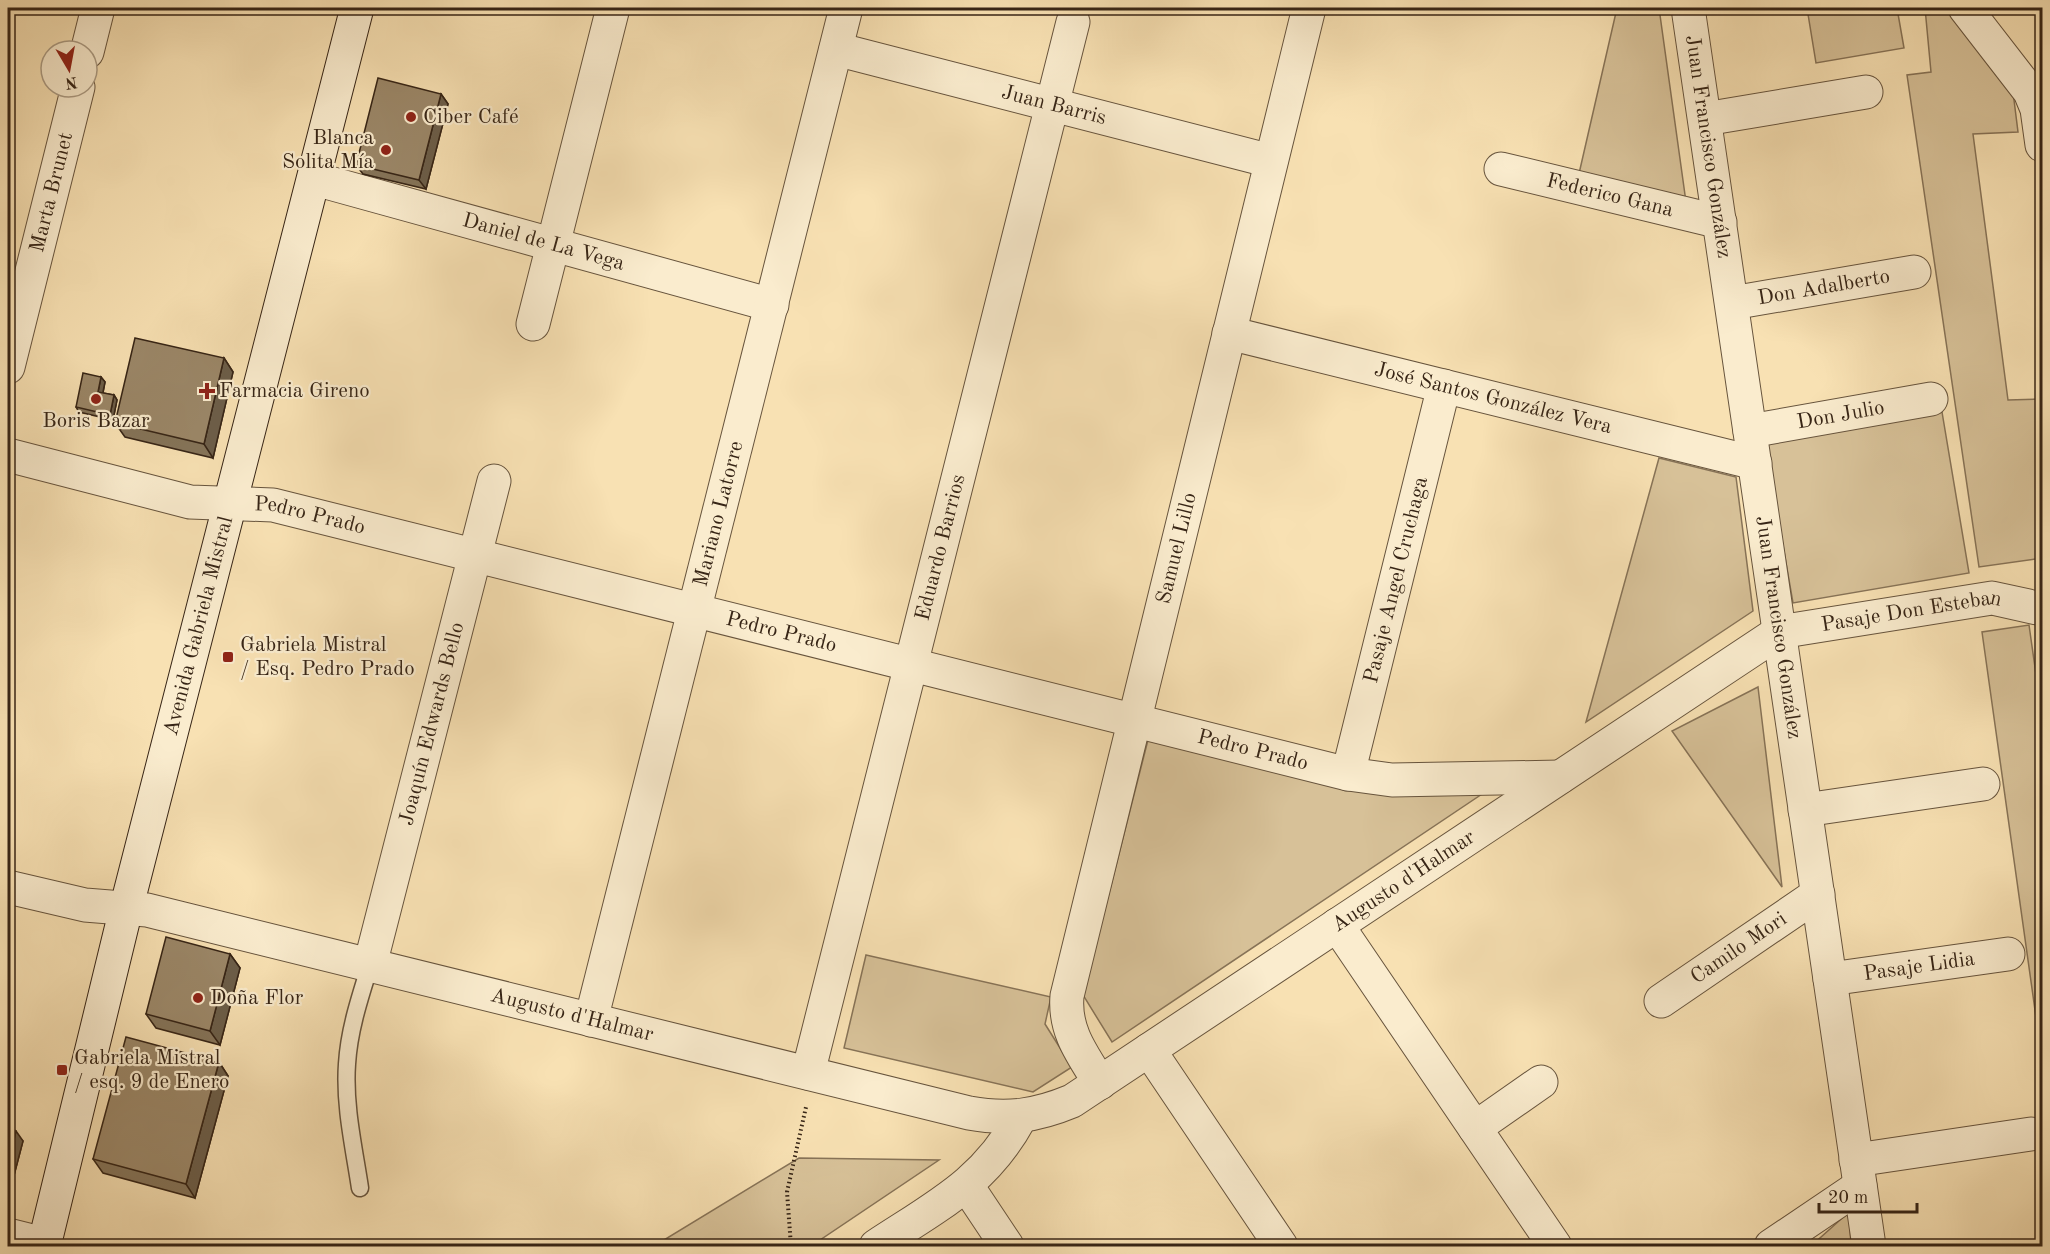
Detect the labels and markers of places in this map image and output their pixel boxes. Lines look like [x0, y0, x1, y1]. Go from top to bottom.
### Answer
place label: Ciber Café [423, 107, 519, 128]
marker: Ciber Café [404, 110, 418, 124]
place label: Blanca Solita Mía [282, 128, 374, 173]
marker: Blanca Solita Mía [379, 143, 393, 157]
place label: Farmacia Gireno [219, 381, 370, 402]
marker: Farmacia Gireno [200, 384, 214, 398]
marker: Boris Bazar [89, 392, 103, 406]
place label: Boris Bazar [42, 411, 150, 432]
place label: Gabriela Mistral / Esq. Pedro Prado [240, 635, 415, 680]
marker: Gabriela Mistral / Esq. Pedro Prado [221, 650, 235, 664]
place label: Doña Flor [210, 988, 304, 1009]
marker: Doña Flor [191, 991, 205, 1005]
place label: Gabriela Mistral / esq. 9 de Enero [74, 1048, 229, 1093]
marker: Gabriela Mistral / esq. 9 de Enero [55, 1063, 69, 1077]

